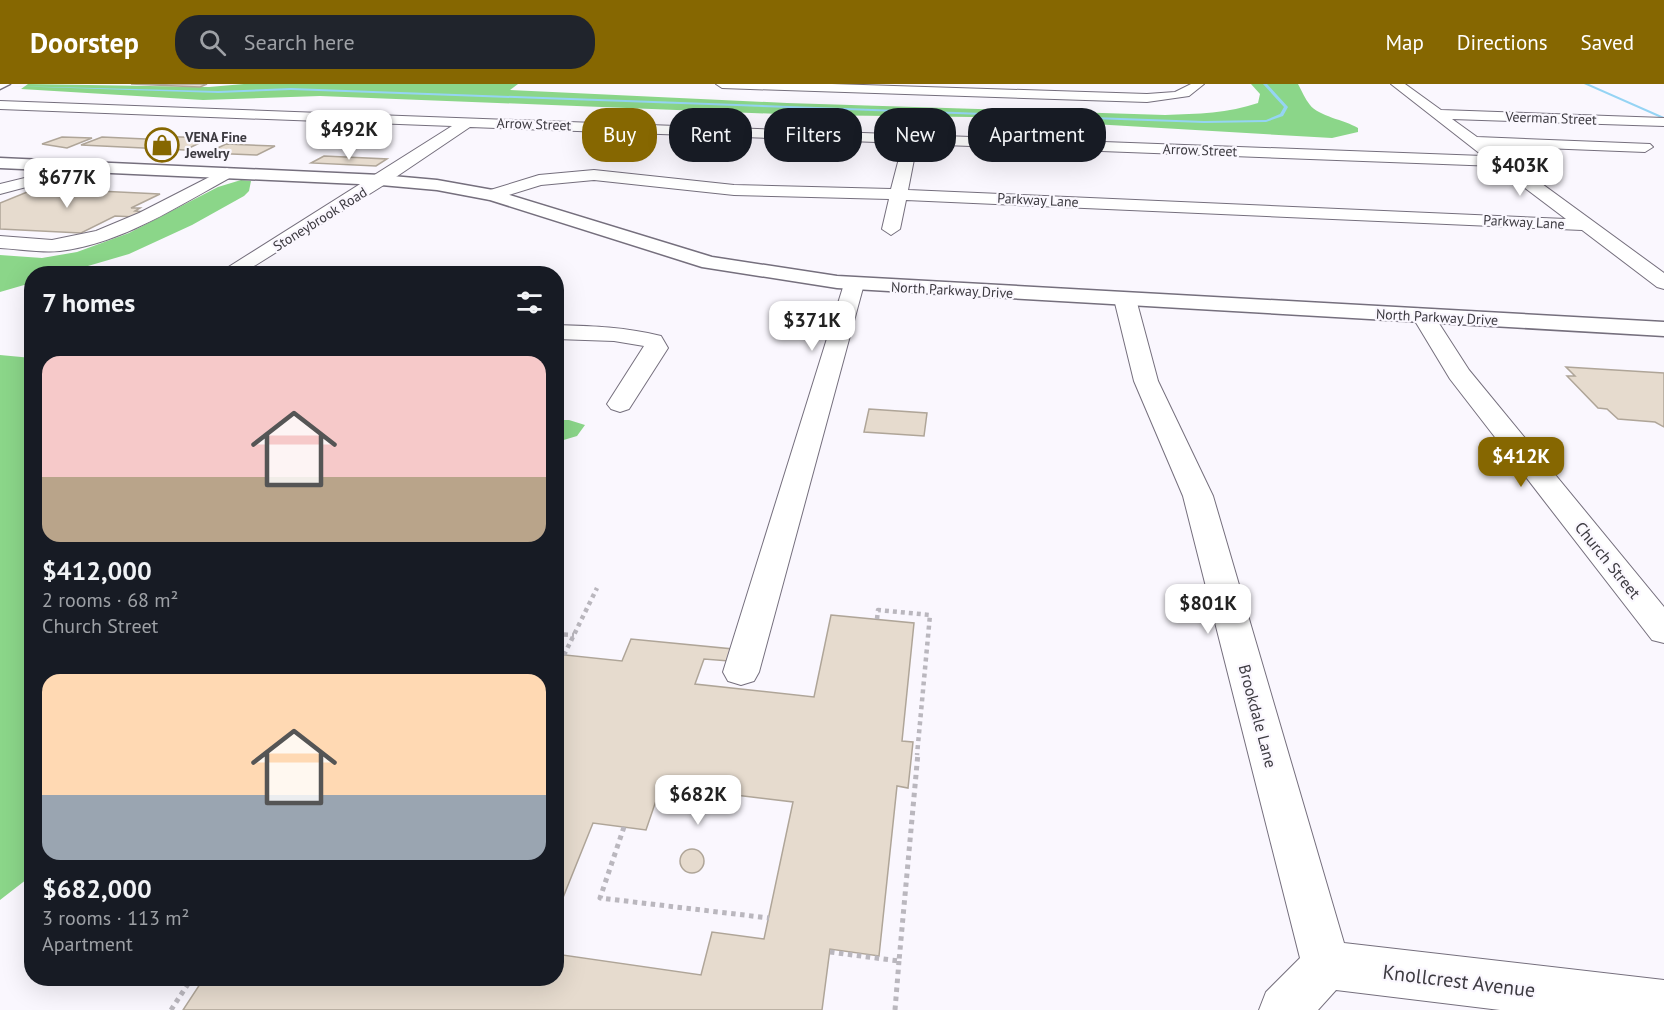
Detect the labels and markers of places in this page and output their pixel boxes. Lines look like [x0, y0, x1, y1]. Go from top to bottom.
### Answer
pin: $492K [307, 110, 391, 161]
shop icon: VENA Fine Jewelry [144, 127, 180, 163]
place label: VENA Fine Jewelry [184, 128, 247, 162]
pin: $403K [1478, 146, 1562, 197]
pin: $677K [25, 158, 109, 209]
pin: $371K [770, 301, 854, 352]
pin: $412K [1479, 437, 1563, 488]
pin: $801K [1166, 584, 1250, 635]
pin: $682K [656, 775, 740, 826]

